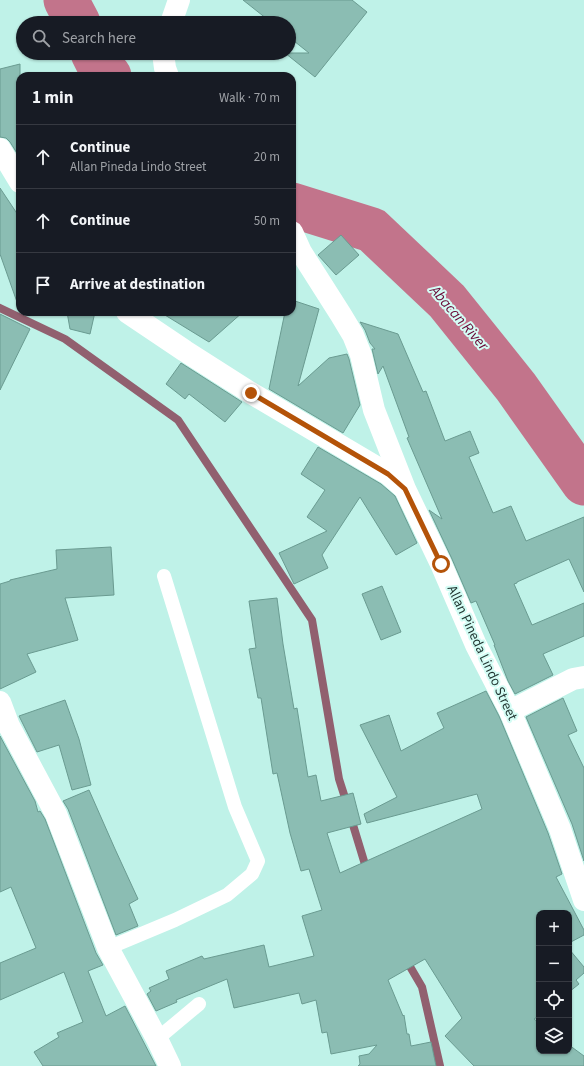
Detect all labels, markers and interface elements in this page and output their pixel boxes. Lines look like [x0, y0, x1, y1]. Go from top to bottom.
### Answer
search box [16, 16, 296, 60]
icon: search [30, 27, 52, 49]
text: Search here [62, 28, 136, 49]
text: 1 min [32, 86, 73, 110]
text: Walk · 70 m [219, 89, 280, 107]
text: Continue [70, 137, 130, 158]
icon: ahead [32, 146, 54, 168]
text: 20 m [254, 148, 280, 166]
text: Allan Pineda Lindo Street [70, 158, 207, 176]
icon: ahead [32, 210, 54, 232]
text: Continue [70, 210, 130, 231]
text: 50 m [254, 212, 280, 230]
icon: arrive [32, 274, 54, 296]
text: Arrive at destination [70, 274, 205, 295]
water label: Abacan River [424, 280, 494, 356]
route end [242, 384, 260, 402]
route start [432, 555, 450, 573]
street label: Allan Pineda Lindo Street [442, 582, 522, 724]
map controls [536, 910, 572, 1054]
button: + [536, 910, 572, 946]
button: − [536, 946, 572, 982]
button: locate [536, 982, 572, 1018]
button: layers [536, 1018, 572, 1054]

